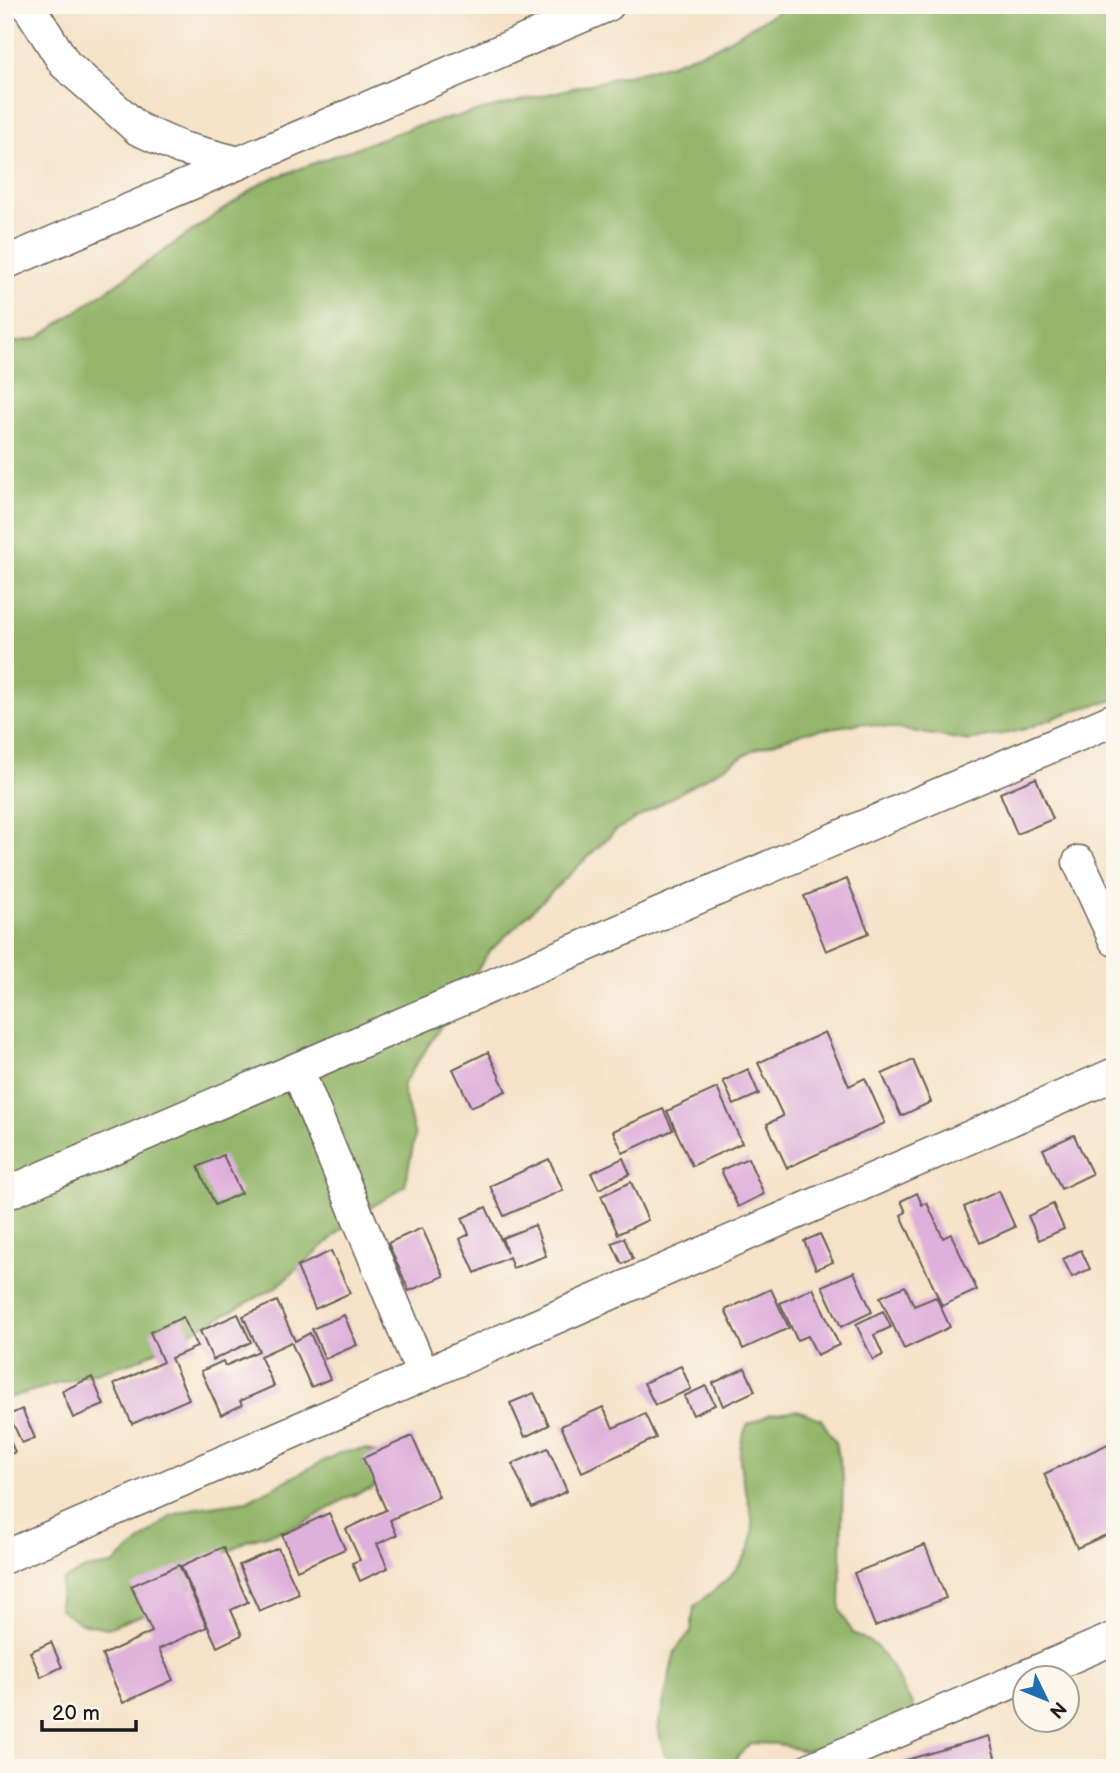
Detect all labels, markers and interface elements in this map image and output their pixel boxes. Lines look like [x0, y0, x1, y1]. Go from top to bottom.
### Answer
north arrow [1012, 1664, 1082, 1734]
scale bar [42, 1689, 136, 1733]
text: N [1044, 1697, 1071, 1723]
text: 20 m [52, 1701, 100, 1726]

